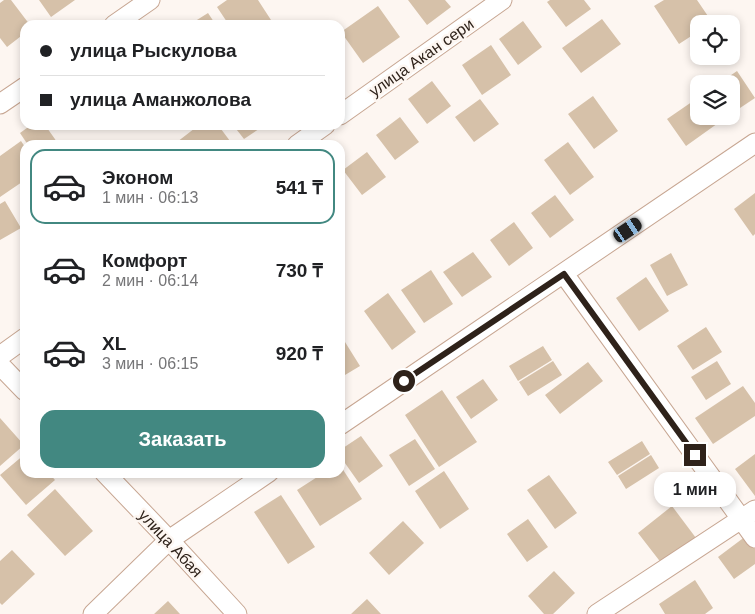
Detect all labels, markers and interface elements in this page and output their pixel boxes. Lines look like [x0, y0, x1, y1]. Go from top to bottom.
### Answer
street label: улица Акан сери [366, 15, 477, 100]
map controls [690, 15, 740, 125]
button: locate [690, 15, 740, 65]
text: улица Рыскулова [70, 40, 237, 61]
button: layers [690, 75, 740, 125]
text: улица Аманжолова [70, 89, 251, 110]
icon: car [42, 164, 87, 209]
text: Эконом [102, 167, 173, 188]
text: 541 ₸ [276, 177, 323, 198]
text: 1 мин · 06:13 [102, 189, 198, 206]
car [611, 215, 644, 245]
icon: car [42, 247, 87, 292]
text: Комфорт [102, 250, 187, 271]
text: 730 ₸ [276, 260, 323, 281]
text: 2 мин · 06:14 [102, 272, 198, 289]
icon: car [42, 330, 87, 375]
text: XL [102, 333, 126, 354]
text: 920 ₸ [276, 343, 323, 364]
text: 3 мин · 06:15 [102, 355, 198, 372]
route start [393, 370, 415, 392]
button: Заказать [40, 410, 325, 468]
route end [684, 444, 706, 466]
callout: 1 мин [654, 472, 736, 508]
text: 1 мин [673, 481, 717, 498]
street label: улица Абая [135, 506, 206, 580]

